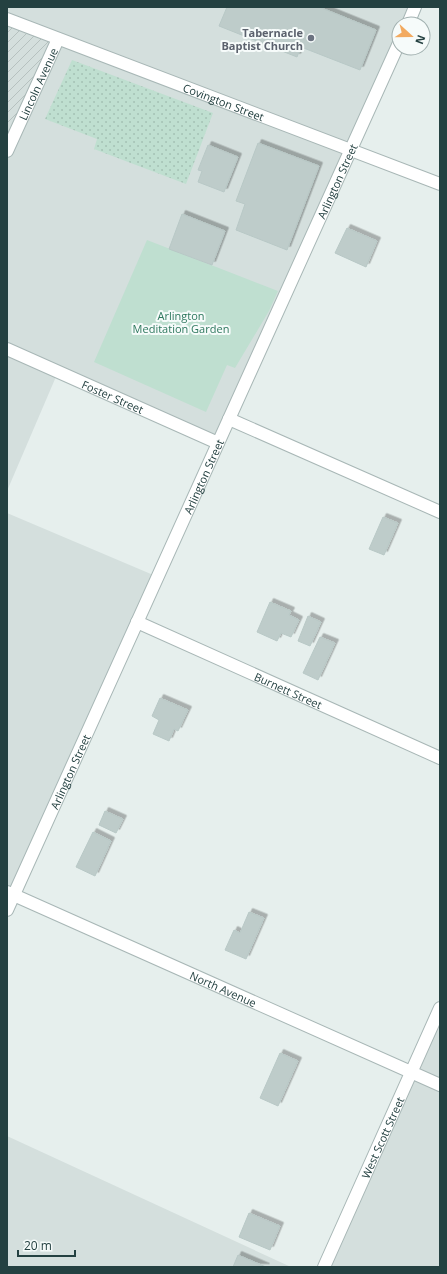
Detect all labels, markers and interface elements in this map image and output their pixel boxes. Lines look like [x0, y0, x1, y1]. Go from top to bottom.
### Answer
north arrow [391, 16, 431, 56]
place label: Tabernacle Baptist Church [221, 25, 303, 53]
marker: Tabernacle Baptist Church [306, 33, 316, 43]
text: N [412, 33, 429, 47]
street label: Lincoln Avenue [15, 45, 61, 122]
street label: Covington Street [181, 79, 266, 124]
street label: Arlington Street [313, 141, 360, 221]
park label: Arlington Meditation Garden [133, 308, 229, 336]
street label: Foster Street [80, 376, 146, 416]
street label: Arlington Street [180, 436, 227, 516]
street label: Burnett Street [252, 668, 325, 712]
street label: Arlington Street [46, 732, 93, 811]
street label: North Avenue [188, 967, 259, 1010]
street label: West Scott Street [357, 1094, 407, 1181]
scale bar [18, 1232, 75, 1258]
text: 20 m [24, 1237, 52, 1254]

